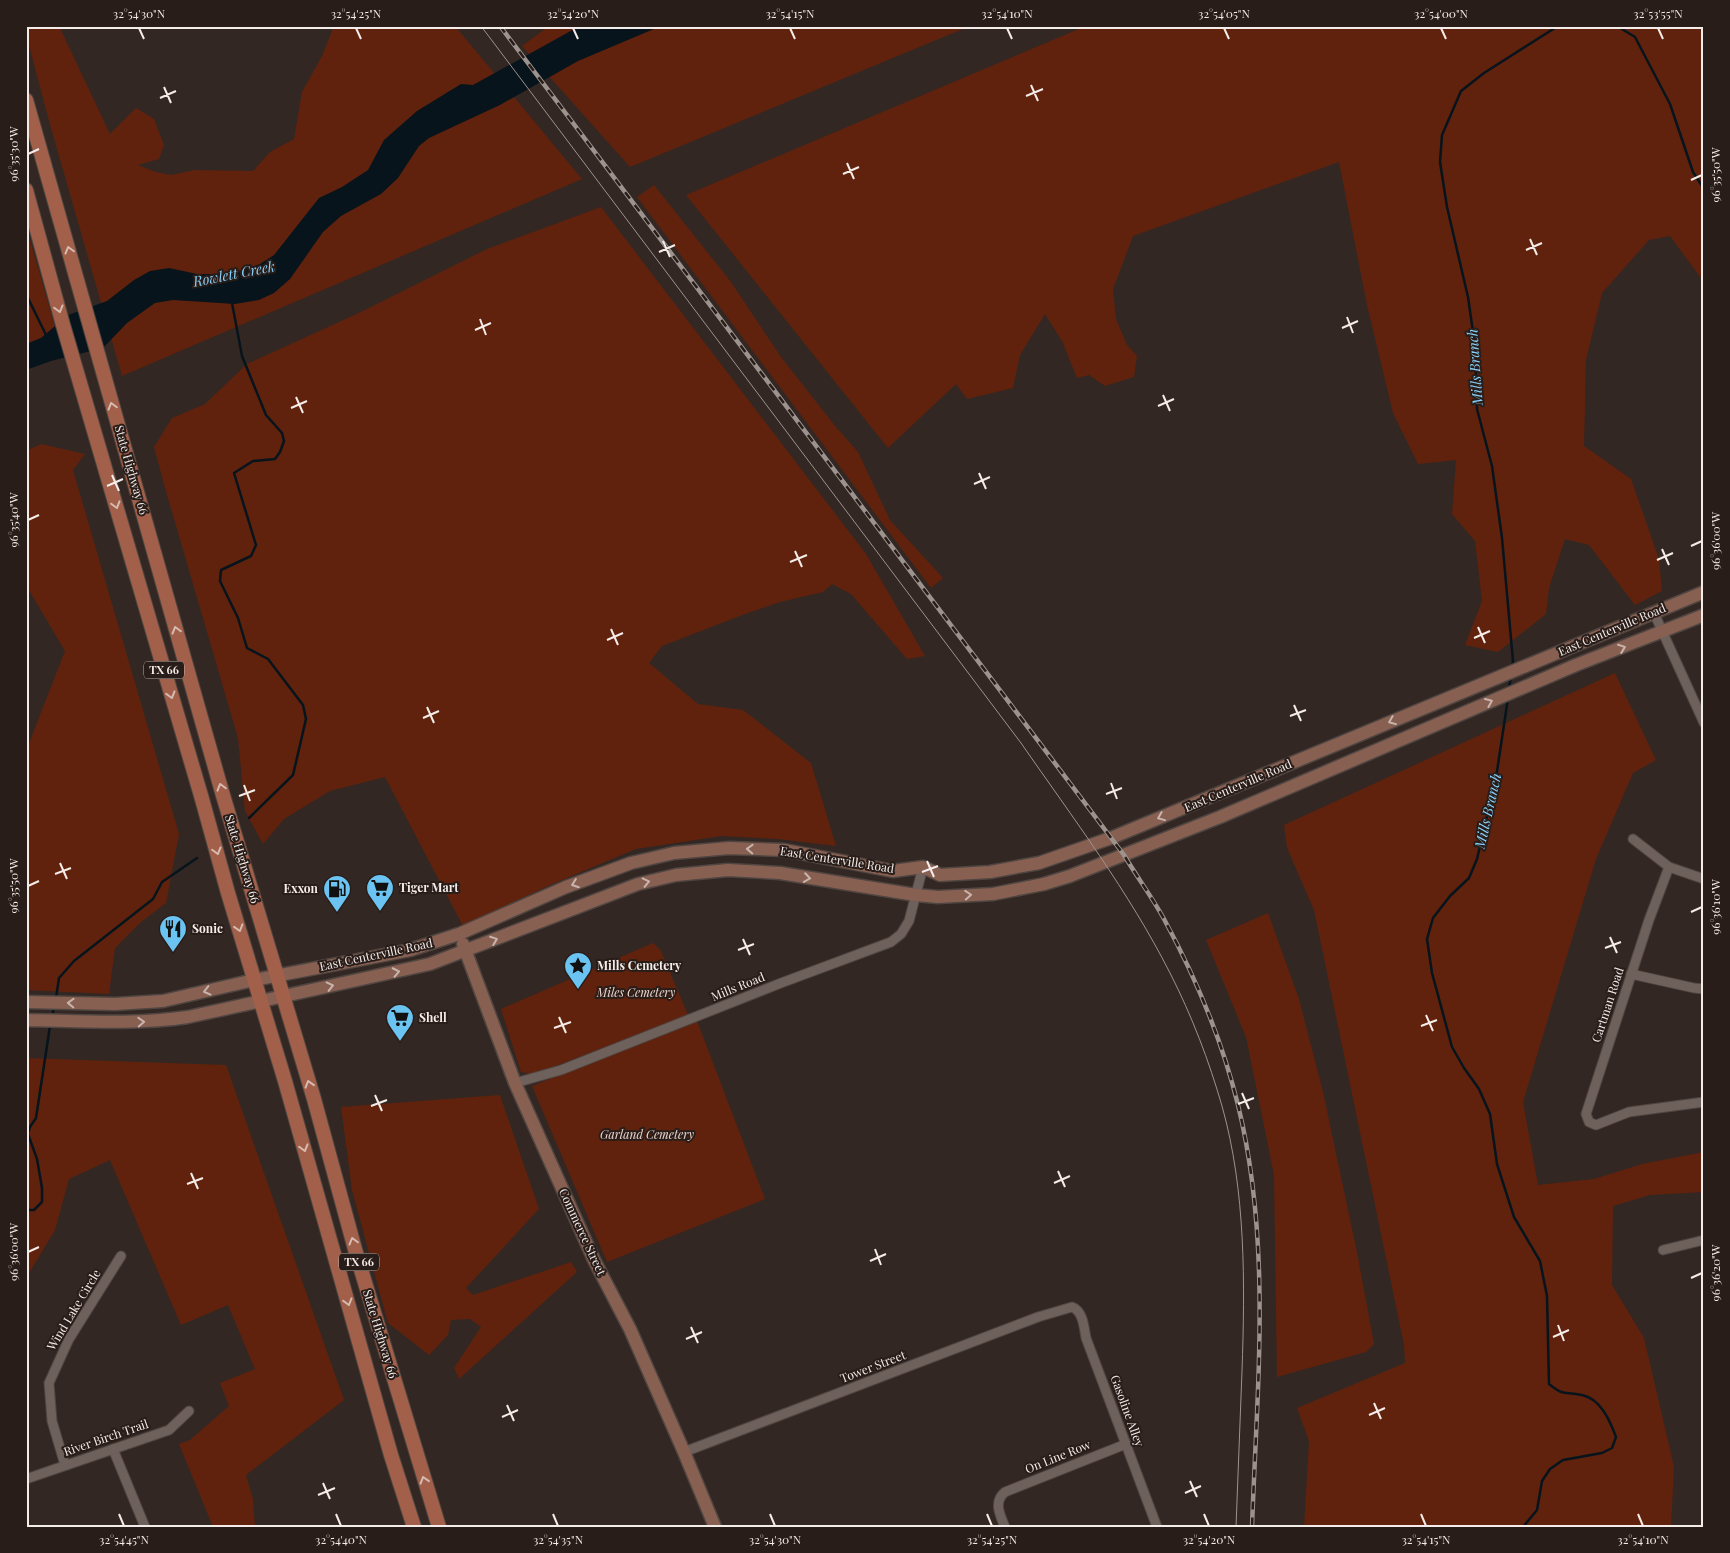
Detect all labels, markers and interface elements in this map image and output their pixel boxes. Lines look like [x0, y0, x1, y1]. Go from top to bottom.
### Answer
text: 32°54'30"N [113, 5, 166, 21]
text: 32°54'25"N [331, 5, 382, 21]
text: 32°54'20"N [547, 5, 600, 21]
text: 32°54'15"N [765, 5, 815, 21]
text: 32°54'10"N [981, 5, 1033, 21]
text: 32°54'05"N [1198, 5, 1250, 21]
text: 32°54'00"N [1414, 5, 1468, 21]
text: 32°53'55"N [1633, 5, 1683, 21]
text: 96°35'30"W [5, 126, 21, 182]
text: 96°35'50"W [1707, 147, 1723, 202]
one-way arrow [64, 245, 75, 254]
water label: Rowlett Creek [190, 256, 276, 291]
one-way arrow [53, 304, 64, 313]
water label: Mills Branch [1462, 328, 1487, 407]
one-way arrow [108, 403, 118, 411]
street label: State Highway 66 [112, 423, 152, 516]
text: 96°35'40"W [5, 492, 21, 548]
one-way arrow [110, 501, 120, 509]
text: 96°36'00"W [1707, 512, 1723, 570]
street label: East Centerville Road [1555, 599, 1668, 659]
one-way arrow [172, 627, 182, 635]
one-way arrow [1617, 644, 1626, 654]
road number: TX 66 [144, 662, 184, 678]
one-way arrow [166, 690, 176, 698]
one-way arrow [1485, 698, 1493, 708]
one-way arrow [1388, 715, 1397, 726]
street label: East Centerville Road [1181, 755, 1294, 815]
water label: Mills Branch [1469, 771, 1505, 851]
one-way arrow [216, 783, 226, 791]
one-way arrow [1157, 811, 1166, 822]
street label: State Highway 66 [222, 812, 264, 905]
street label: East Centerville Road [779, 842, 895, 876]
one-way arrow [746, 844, 754, 854]
one-way arrow [211, 846, 221, 854]
text: 96°35'50"W [5, 858, 21, 913]
one-way arrow [803, 872, 812, 882]
supermarket icon: Tiger Mart [365, 873, 395, 912]
fuel station icon: Exxon [322, 874, 352, 913]
one-way arrow [642, 877, 651, 888]
one-way arrow [571, 878, 580, 888]
place label: Tiger Mart [399, 879, 459, 895]
text: 96°36'10"W [1707, 879, 1723, 935]
place label: Exxon [284, 880, 319, 896]
one-way arrow [965, 890, 973, 901]
restaurant icon: Sonic [158, 914, 188, 953]
place label: Sonic [192, 920, 223, 936]
one-way arrow [233, 923, 243, 931]
street label: East Centerville Road [318, 934, 434, 974]
one-way arrow [489, 935, 498, 946]
place icon: Mills Cemetery [563, 951, 593, 990]
place label: Mills Cemetery [597, 957, 682, 973]
street label: Cartman Road [1587, 965, 1627, 1044]
one-way arrow [392, 967, 401, 977]
street label: Mills Road [708, 968, 767, 1004]
one-way arrow [326, 981, 334, 992]
park label: Miles Cemetery [596, 984, 675, 1000]
one-way arrow [203, 985, 212, 996]
one-way arrow [66, 998, 74, 1008]
supermarket icon: Shell [385, 1003, 415, 1042]
place label: Shell [419, 1009, 447, 1025]
one-way arrow [137, 1016, 145, 1027]
one-way arrow [305, 1081, 315, 1089]
park label: Garland Cemetery [600, 1126, 694, 1142]
one-way arrow [298, 1143, 308, 1151]
street label: Commerce Street [556, 1185, 610, 1278]
text: 96°36'00"W [5, 1223, 21, 1281]
one-way arrow [348, 1237, 358, 1245]
text: 96°36'20"W [1707, 1244, 1723, 1301]
road number: TX 66 [339, 1254, 379, 1270]
street label: Wind Lake Circle [42, 1266, 104, 1354]
street label: State Highway 66 [360, 1287, 402, 1380]
one-way arrow [342, 1297, 352, 1305]
street label: Tower Street [838, 1346, 908, 1386]
street label: Gasoline Alley [1108, 1373, 1148, 1449]
street label: River Birch Trail [61, 1415, 151, 1459]
street label: On Line Row [1022, 1435, 1093, 1476]
one-way arrow [420, 1477, 430, 1485]
text: 32°54'45"N [99, 1531, 149, 1547]
text: 32°54'40"N [315, 1531, 367, 1547]
text: 32°54'35"N [533, 1531, 584, 1547]
text: 32°54'30"N [749, 1531, 802, 1547]
text: 32°54'25"N [967, 1531, 1018, 1547]
text: 32°54'20"N [1183, 1531, 1236, 1547]
text: 32°54'15"N [1401, 1531, 1451, 1547]
text: 32°54'10"N [1617, 1531, 1669, 1547]

